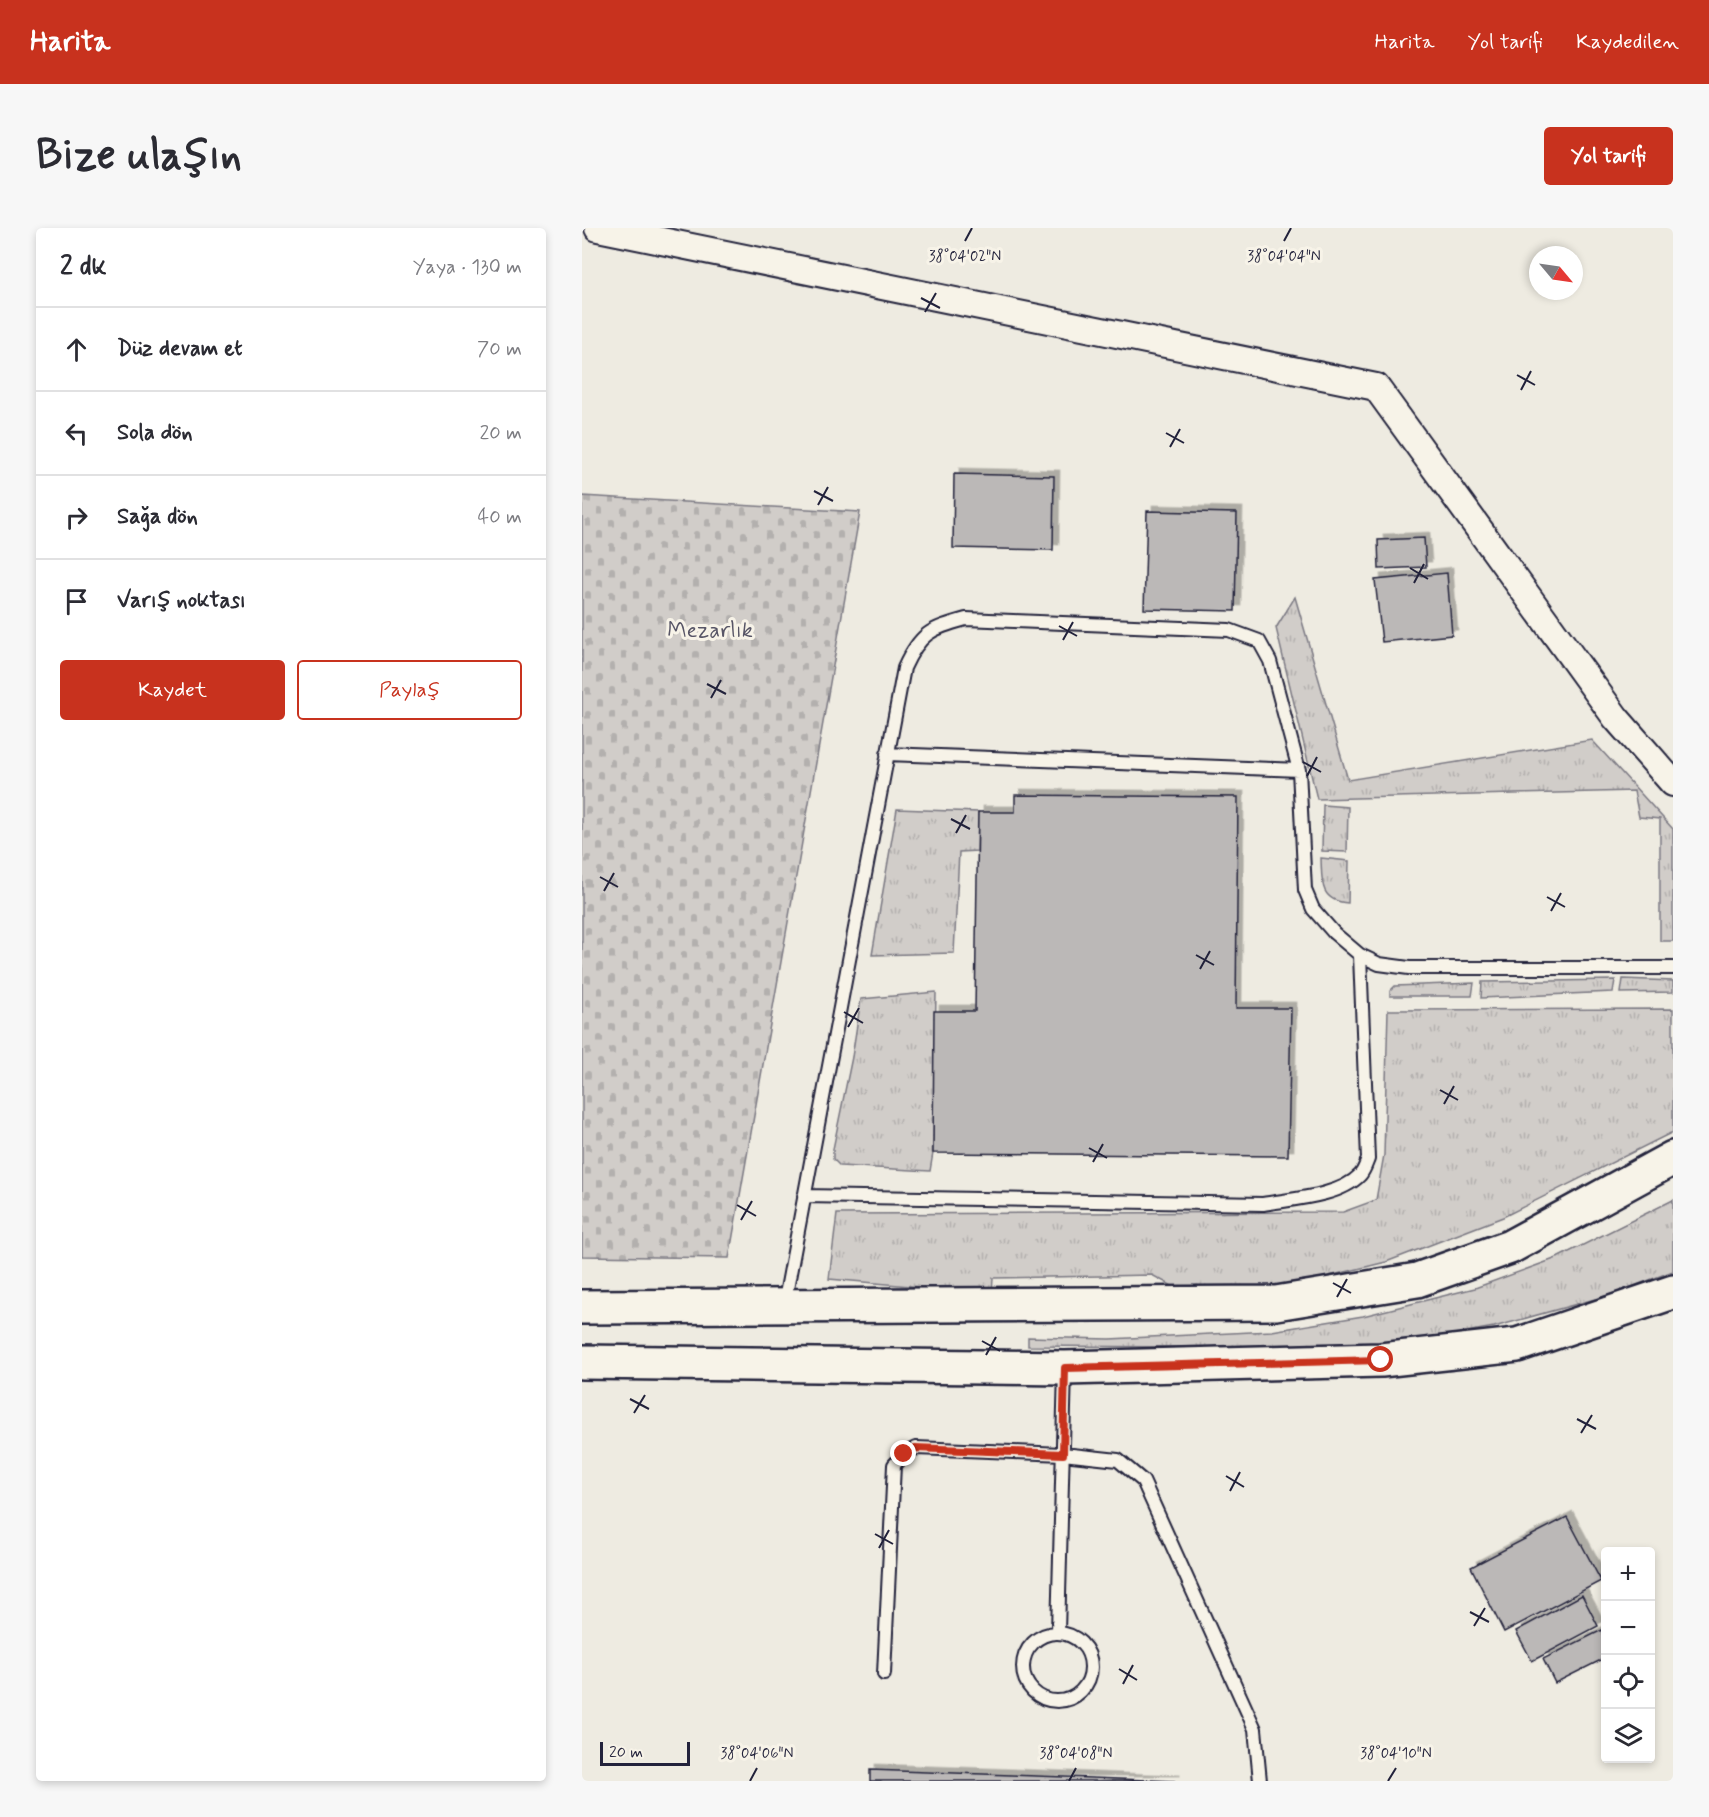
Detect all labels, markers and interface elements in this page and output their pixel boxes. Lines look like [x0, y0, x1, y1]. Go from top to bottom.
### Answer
text: Harita [30, 24, 110, 61]
text: Harita [1374, 28, 1435, 56]
text: Yol tarifi [1468, 28, 1543, 56]
text: Kaydedilen [1576, 28, 1679, 56]
button: Yol tarifi [1544, 127, 1673, 185]
text: Bize ulaşın [36, 129, 242, 184]
north arrow [1529, 246, 1583, 300]
text: 38°04'02"N [929, 247, 1001, 267]
text: 38°04'04"N [1247, 247, 1321, 267]
text: 2 dk [60, 250, 106, 284]
text: Yaya · 130 m [413, 254, 522, 281]
icon: ahead [60, 333, 93, 366]
text: Düz devam et [117, 335, 242, 363]
text: 70 m [477, 336, 522, 363]
icon: left [60, 417, 93, 450]
text: Sola dön [117, 419, 193, 447]
text: 20 m [479, 420, 522, 447]
icon: right [60, 501, 93, 534]
text: Sağa dön [117, 503, 198, 531]
text: 40 m [478, 504, 522, 531]
icon: arrive [60, 585, 93, 618]
text: Varış noktası [117, 587, 246, 615]
park label: Mezarlık [667, 617, 753, 645]
button: Kaydet [60, 660, 285, 720]
button: Paylaş [297, 660, 522, 720]
route start [1367, 1346, 1393, 1372]
route end [890, 1440, 916, 1466]
map controls [1601, 1547, 1655, 1763]
button: + [1601, 1547, 1655, 1601]
button: − [1601, 1601, 1655, 1655]
button: locate [1601, 1655, 1655, 1709]
button: layers [1601, 1709, 1655, 1763]
scale bar [600, 1739, 690, 1766]
text: 20 m [609, 1742, 643, 1763]
text: 38°04'06"N [721, 1744, 793, 1764]
text: 38°04'08"N [1040, 1744, 1112, 1764]
text: 38°04'10"N [1360, 1744, 1432, 1764]

